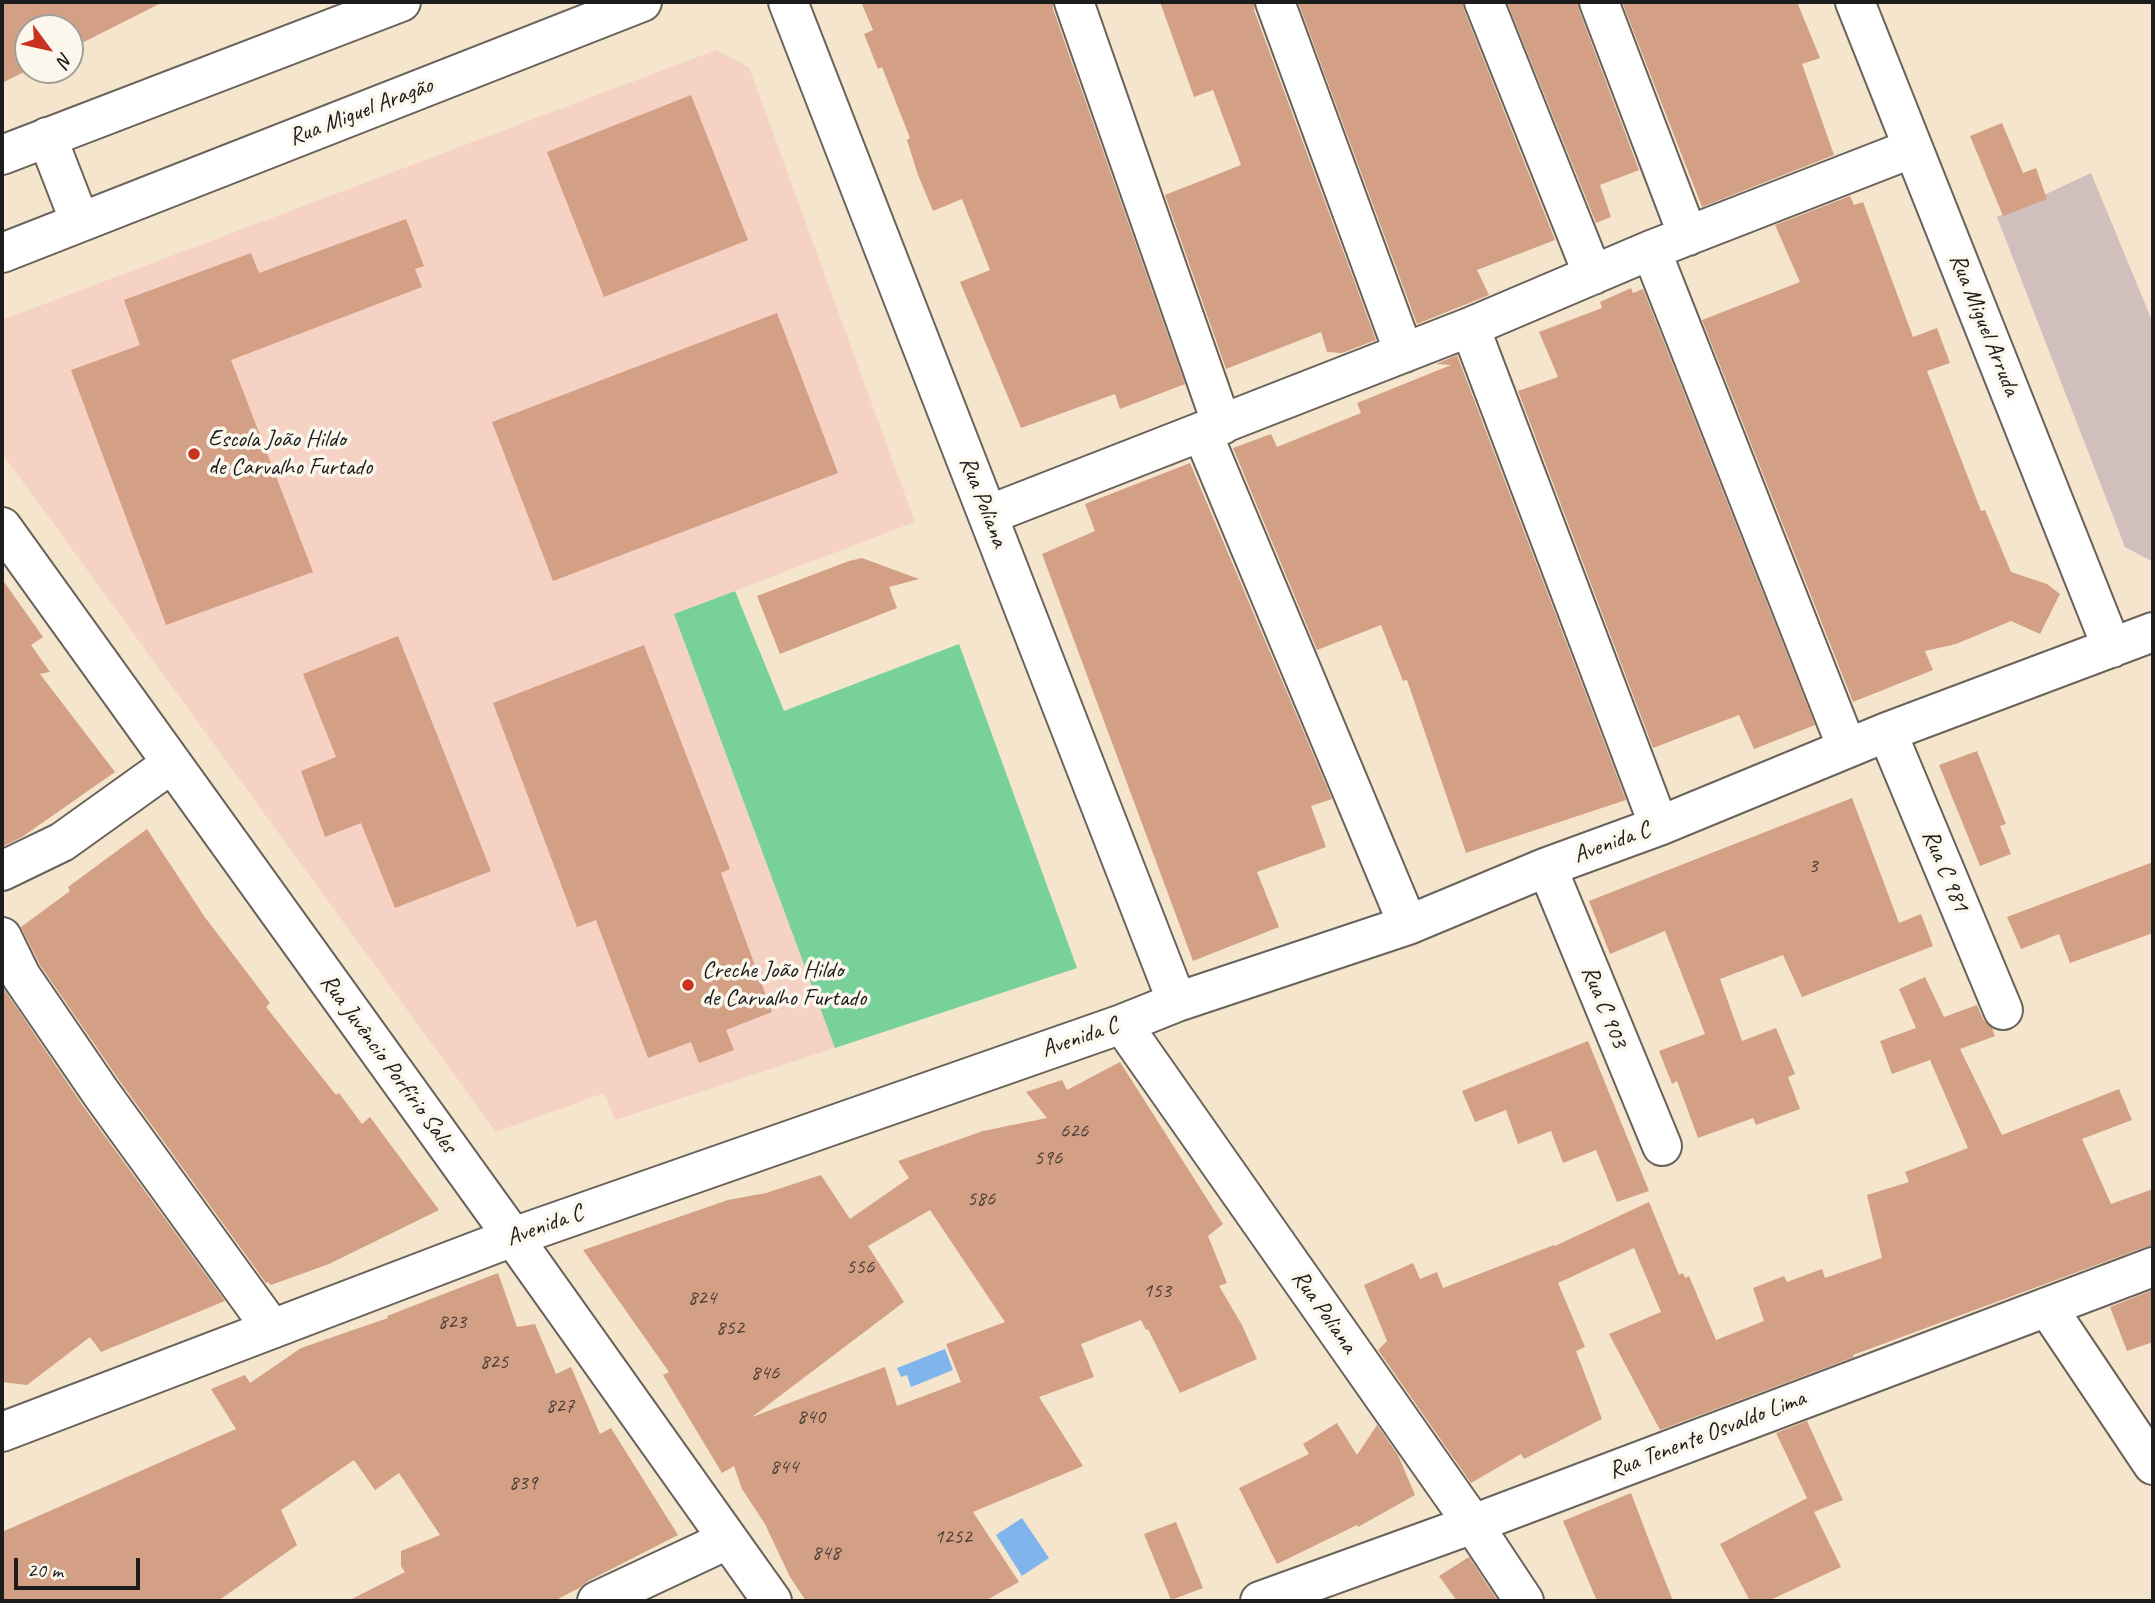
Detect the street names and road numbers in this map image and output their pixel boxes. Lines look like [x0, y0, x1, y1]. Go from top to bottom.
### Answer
street label: Rua Miguel Aragão [285, 71, 437, 153]
street label: Rua Miguel Arruda [1942, 250, 2026, 400]
street label: Rua Poliana [953, 452, 1013, 552]
street label: Avenida C [1570, 816, 1654, 870]
street label: Rua C 981 [1915, 826, 1975, 916]
street label: Rua C 903 [1575, 962, 1633, 1052]
street label: Rua Juvêncio Porfírio Sales [313, 969, 463, 1159]
street label: Avenida C [1038, 1011, 1122, 1065]
street label: Avenida C [503, 1199, 587, 1253]
street label: Rua Poliana [1285, 1265, 1363, 1359]
street label: Rua Tenente Osvaldo Lima [1604, 1384, 1810, 1486]

